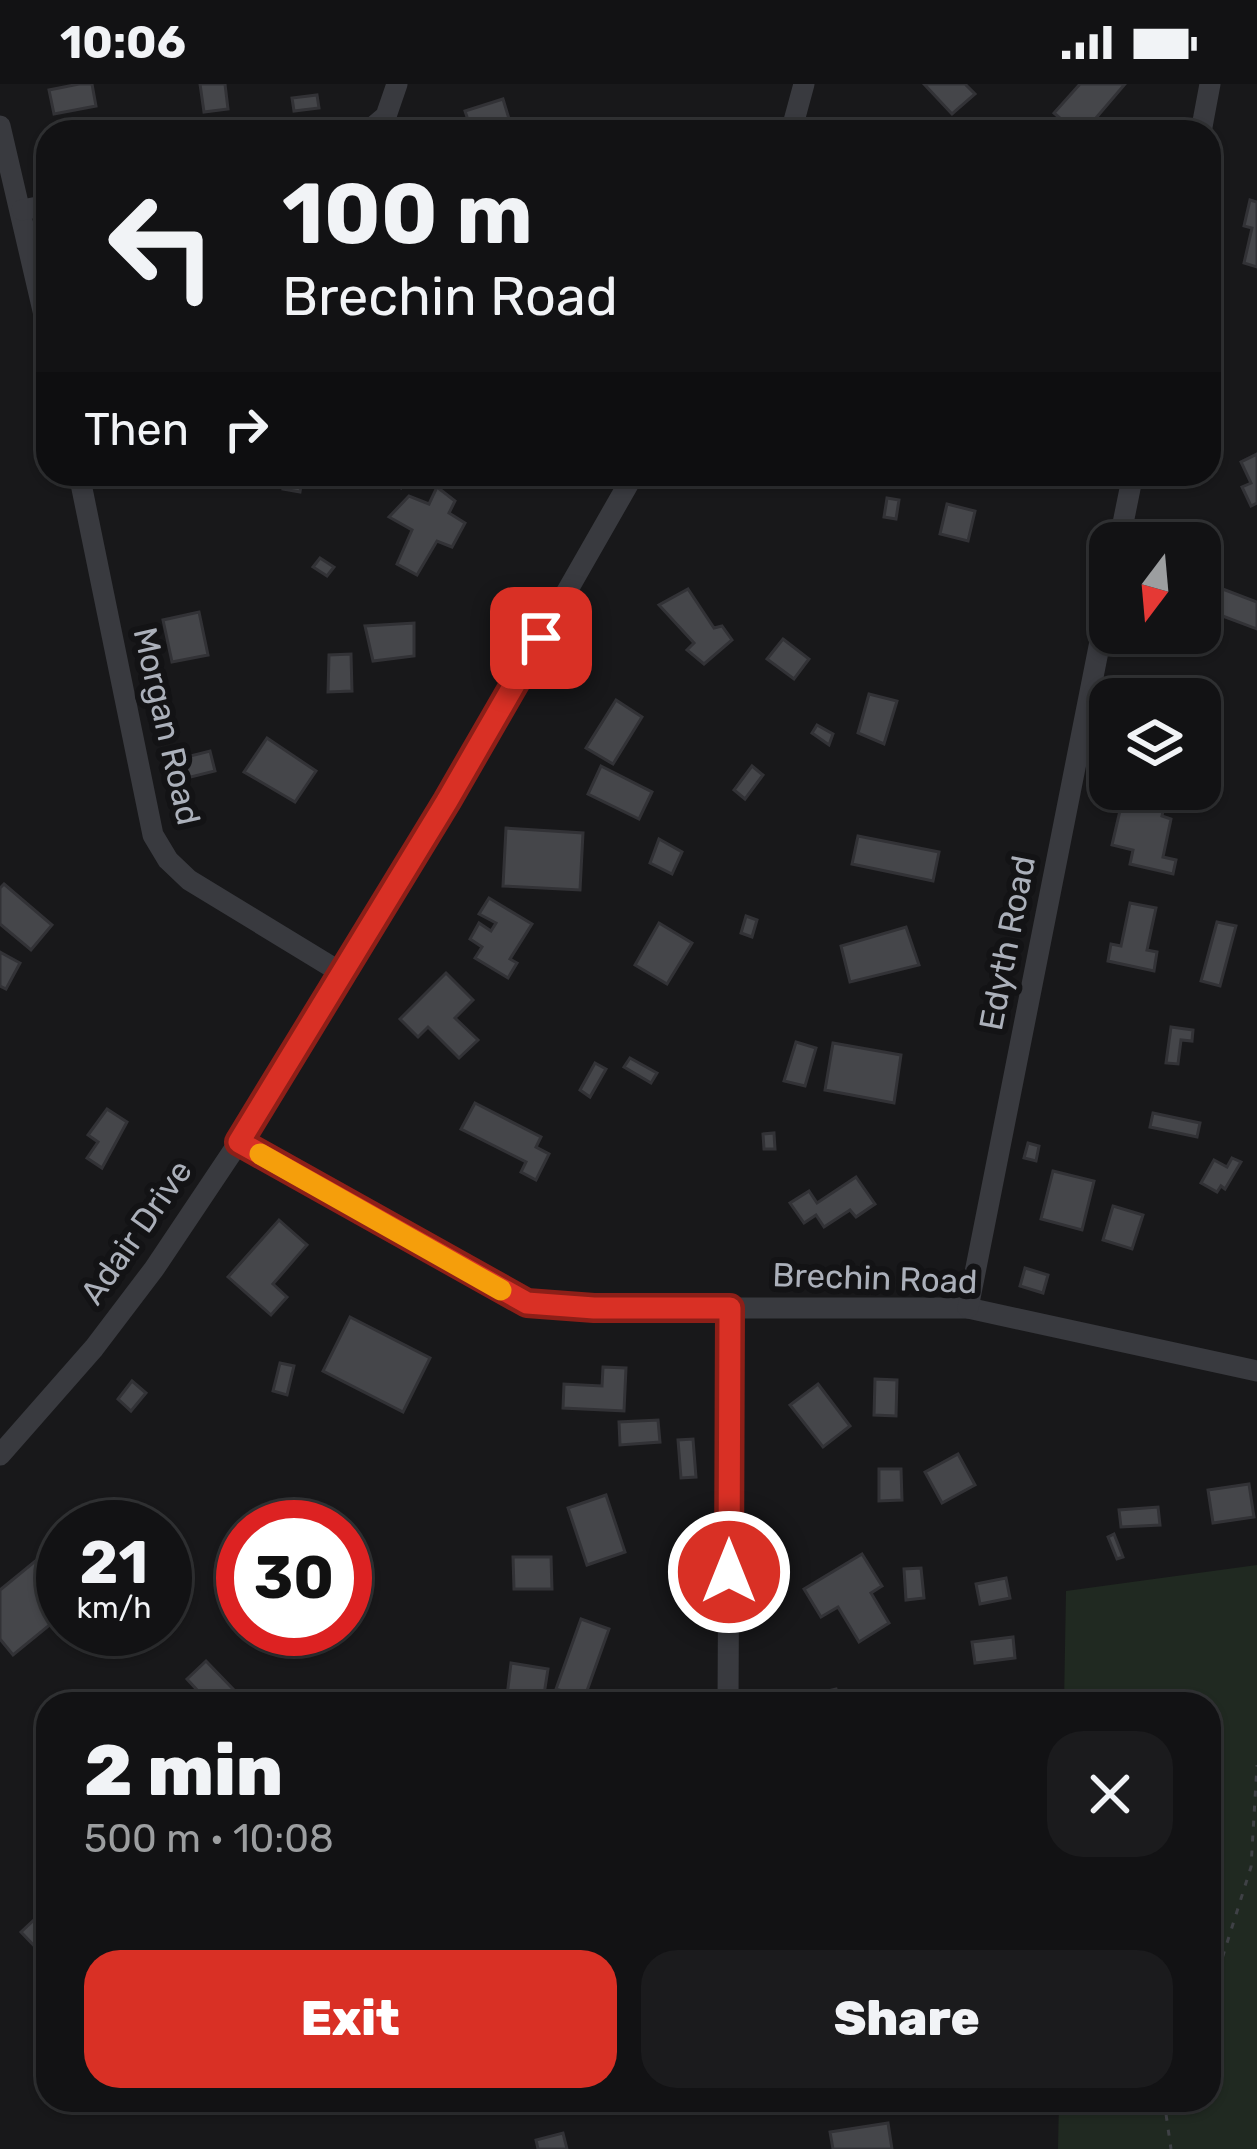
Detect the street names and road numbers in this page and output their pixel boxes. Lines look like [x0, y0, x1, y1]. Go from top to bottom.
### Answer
street label: Morgan Road [125, 623, 209, 829]
street label: Edyth Road [971, 852, 1043, 1034]
street label: Adair Drive [72, 1152, 200, 1312]
street label: Brechin Road [772, 1255, 978, 1301]

